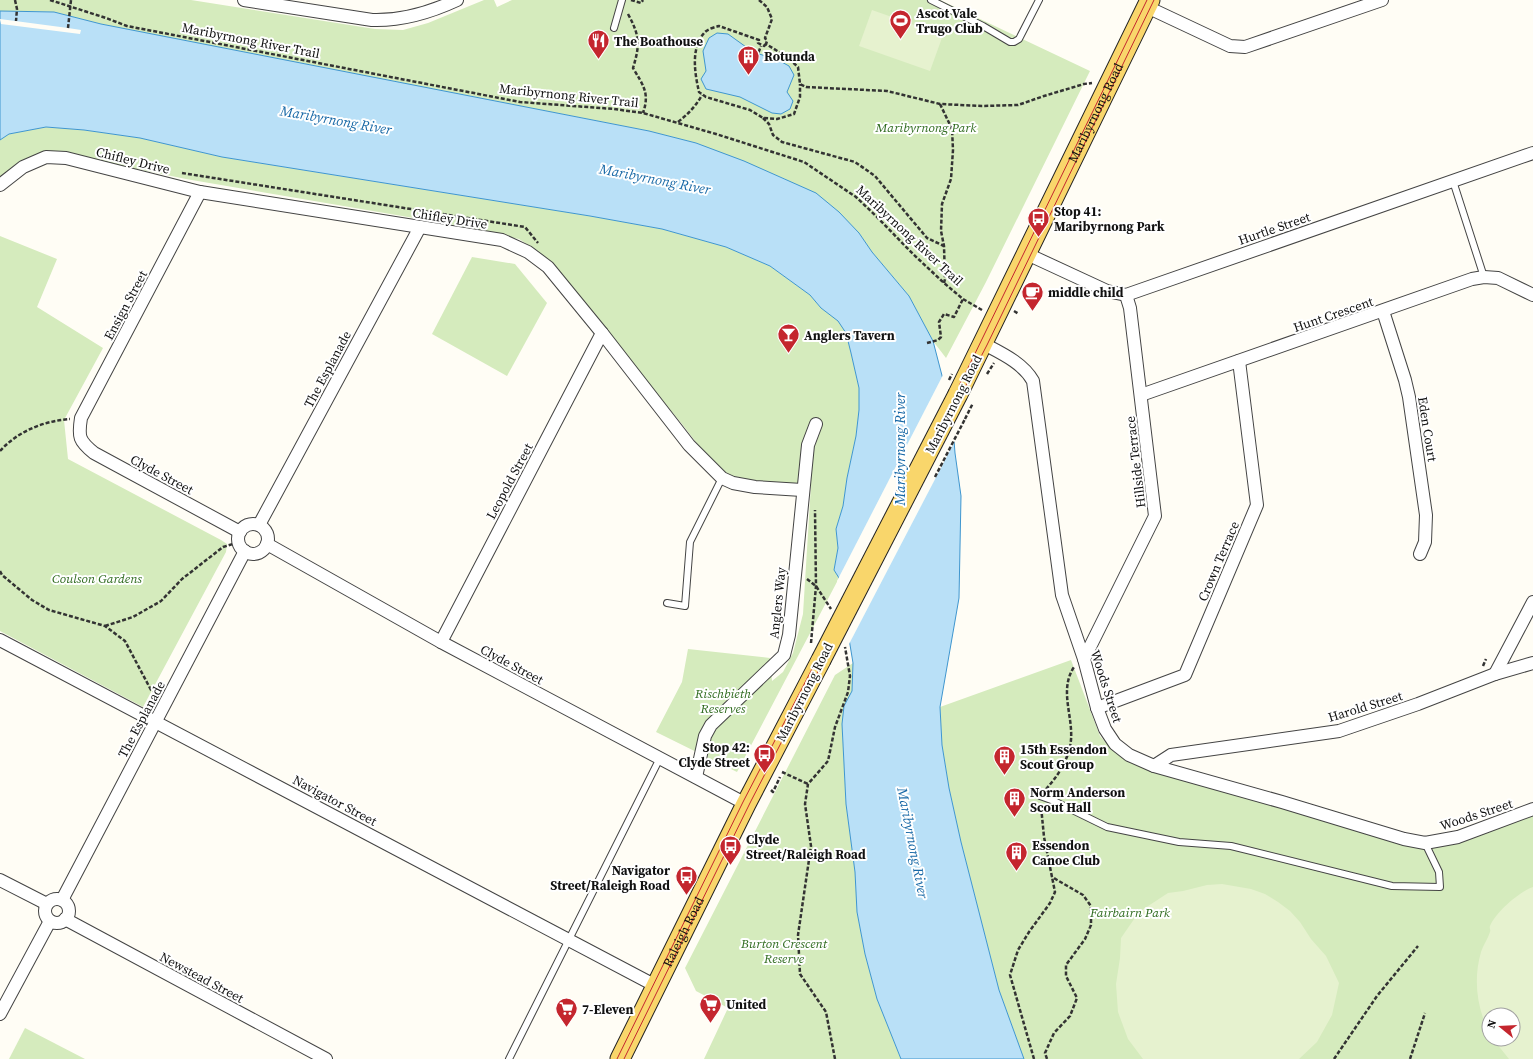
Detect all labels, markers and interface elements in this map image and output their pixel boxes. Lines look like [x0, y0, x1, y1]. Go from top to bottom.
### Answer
place label: Ascot Vale Trugo Club [916, 5, 983, 37]
sports icon: Ascot Vale Trugo Club [888, 7, 914, 40]
street label: Maribyrnong River Trail [181, 19, 321, 62]
restaurant icon: The Boathouse [585, 28, 611, 61]
place label: The Boathouse [614, 33, 703, 50]
building icon: Rotunda [736, 43, 762, 76]
place label: Rotunda [764, 48, 815, 65]
street label: Maribyrnong Road [1064, 60, 1127, 166]
street label: Maribyrnong River Trail [498, 80, 640, 111]
water label: Maribyrnong River [278, 100, 394, 140]
park label: Maribyrnong Park [875, 119, 977, 136]
street label: Chifley Drive [94, 143, 172, 178]
water label: Maribyrnong River [597, 158, 713, 200]
street label: Maribyrnong River Trail [853, 181, 967, 289]
place label: Stop 41: Maribyrnong Park [1054, 203, 1165, 235]
street label: Chifley Drive [411, 204, 489, 233]
bus stop icon: Stop 41: Maribyrnong Park [1026, 205, 1052, 238]
street label: Hurtle Street [1236, 208, 1313, 249]
street label: Ensign Street [100, 267, 151, 343]
cafe icon: middle child [1020, 279, 1046, 312]
place label: middle child [1048, 284, 1124, 301]
street label: Hunt Crescent [1291, 293, 1376, 336]
bar icon: Anglers Tavern [775, 322, 801, 355]
street label: The Esplanade [300, 327, 355, 411]
place label: Anglers Tavern [804, 327, 895, 344]
street label: Maribyrnong Road [921, 351, 986, 457]
water label: Maribyrnong River [890, 392, 910, 506]
street label: Eden Court [1414, 395, 1441, 464]
street label: Hillside Terrace [1121, 415, 1150, 509]
street label: Leopold Street [482, 440, 537, 522]
street label: Clyde Street [127, 451, 197, 499]
street label: Crown Terrace [1194, 518, 1243, 604]
street label: Anglers Way [765, 566, 790, 640]
park label: Coulson Gardens [52, 570, 142, 587]
street label: Maribyrnong Road [772, 639, 837, 745]
street label: Clyde Street [477, 641, 547, 689]
street label: Woods Street [1087, 648, 1127, 725]
street label: The Esplanade [114, 677, 169, 761]
park label: Rischbieth Reserves [694, 685, 751, 717]
street label: Harold Street [1326, 687, 1405, 726]
place label: Stop 42: Clyde Street [678, 739, 750, 771]
bus stop icon: Stop 42: Clyde Street [752, 741, 778, 774]
place label: 15th Essendon Scout Group [1020, 741, 1107, 773]
building icon: 15th Essendon Scout Group [992, 743, 1018, 776]
street label: Navigator Street [290, 771, 380, 830]
place label: Norm Anderson Scout Hall [1030, 784, 1125, 816]
water label: Maribyrnong River [892, 785, 934, 901]
building icon: Norm Anderson Scout Hall [1002, 786, 1028, 819]
street label: Woods Street [1438, 794, 1515, 834]
place label: Clyde Street/Raleigh Road [746, 831, 866, 863]
bus stop icon: Clyde Street/Raleigh Road [718, 833, 744, 866]
place label: Essendon Canoe Club [1032, 837, 1100, 869]
building icon: Essendon Canoe Club [1004, 839, 1030, 872]
place label: Navigator Street/Raleigh Road [550, 862, 671, 894]
bus stop icon: Navigator Street/Raleigh Road [673, 864, 699, 897]
street label: Raleigh Road [659, 893, 708, 970]
park label: Fairbairn Park [1089, 904, 1171, 921]
park label: Burton Crescent Reserve [740, 935, 828, 967]
street label: Newstead Street [157, 948, 247, 1007]
supermarket icon: United [698, 991, 724, 1024]
supermarket icon: 7-Eleven [554, 996, 580, 1029]
place label: United [726, 996, 767, 1013]
place label: 7-Eleven [582, 1001, 633, 1018]
north arrow [1481, 1007, 1521, 1047]
text: N [1484, 1018, 1500, 1030]

